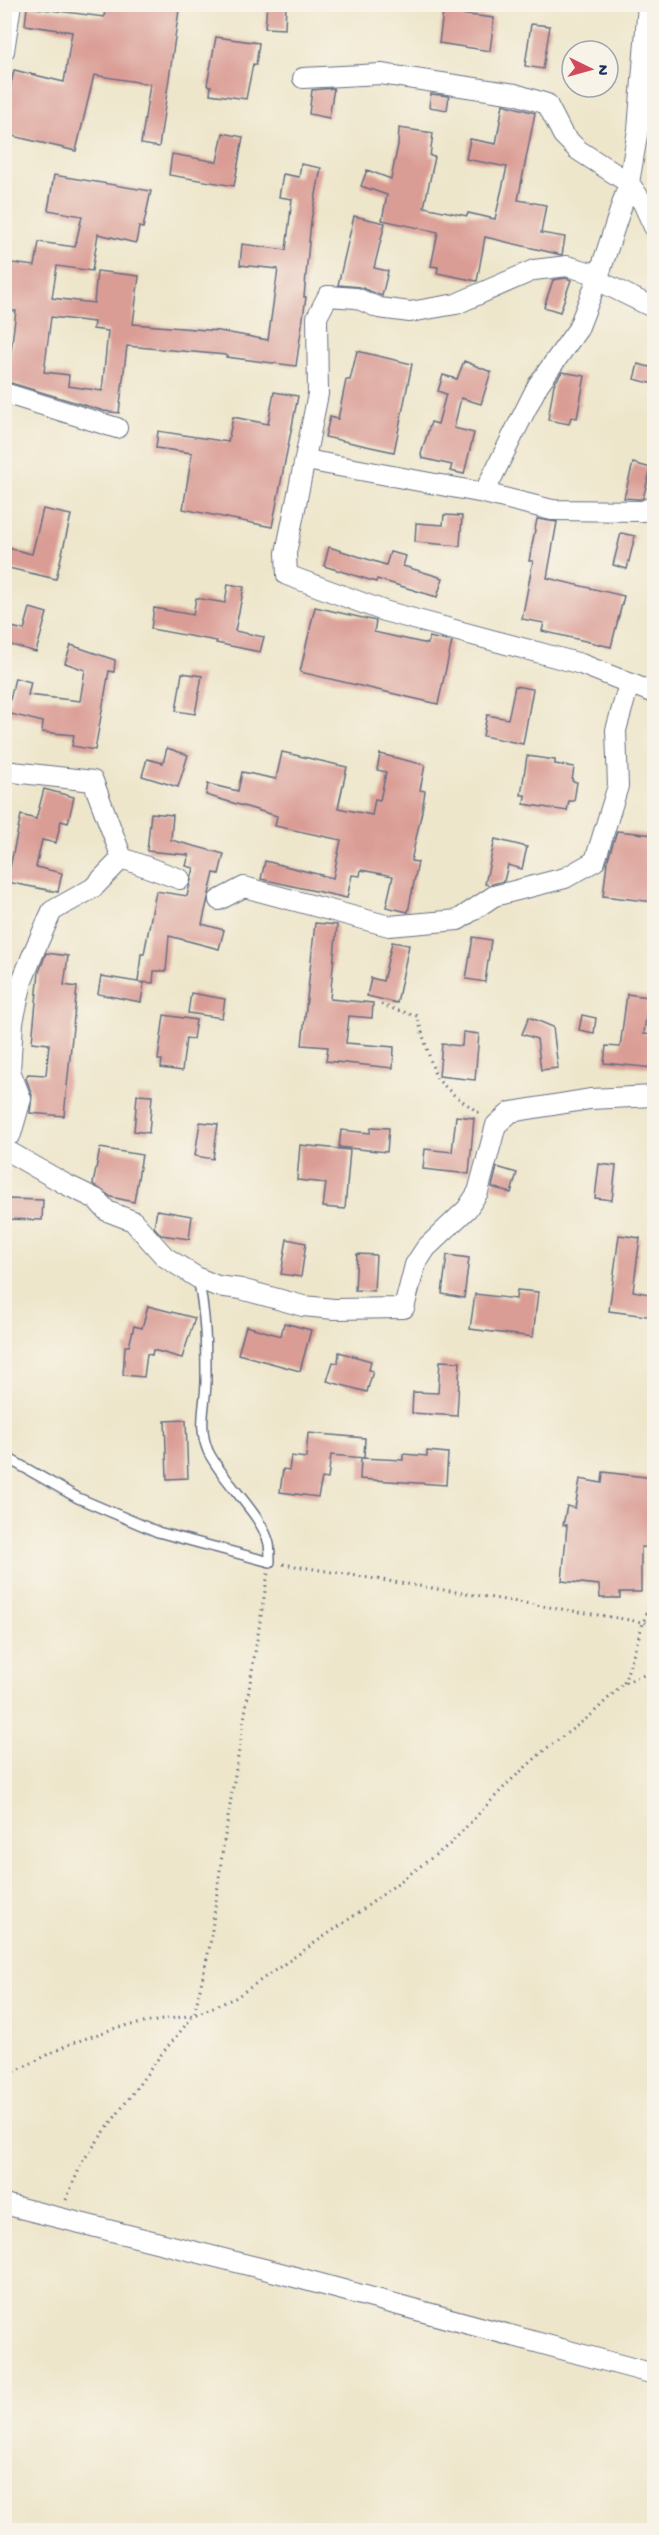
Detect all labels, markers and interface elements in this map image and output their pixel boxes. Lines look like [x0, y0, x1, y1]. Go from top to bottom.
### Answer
north arrow [560, 39, 620, 99]
text: N [591, 64, 611, 77]

